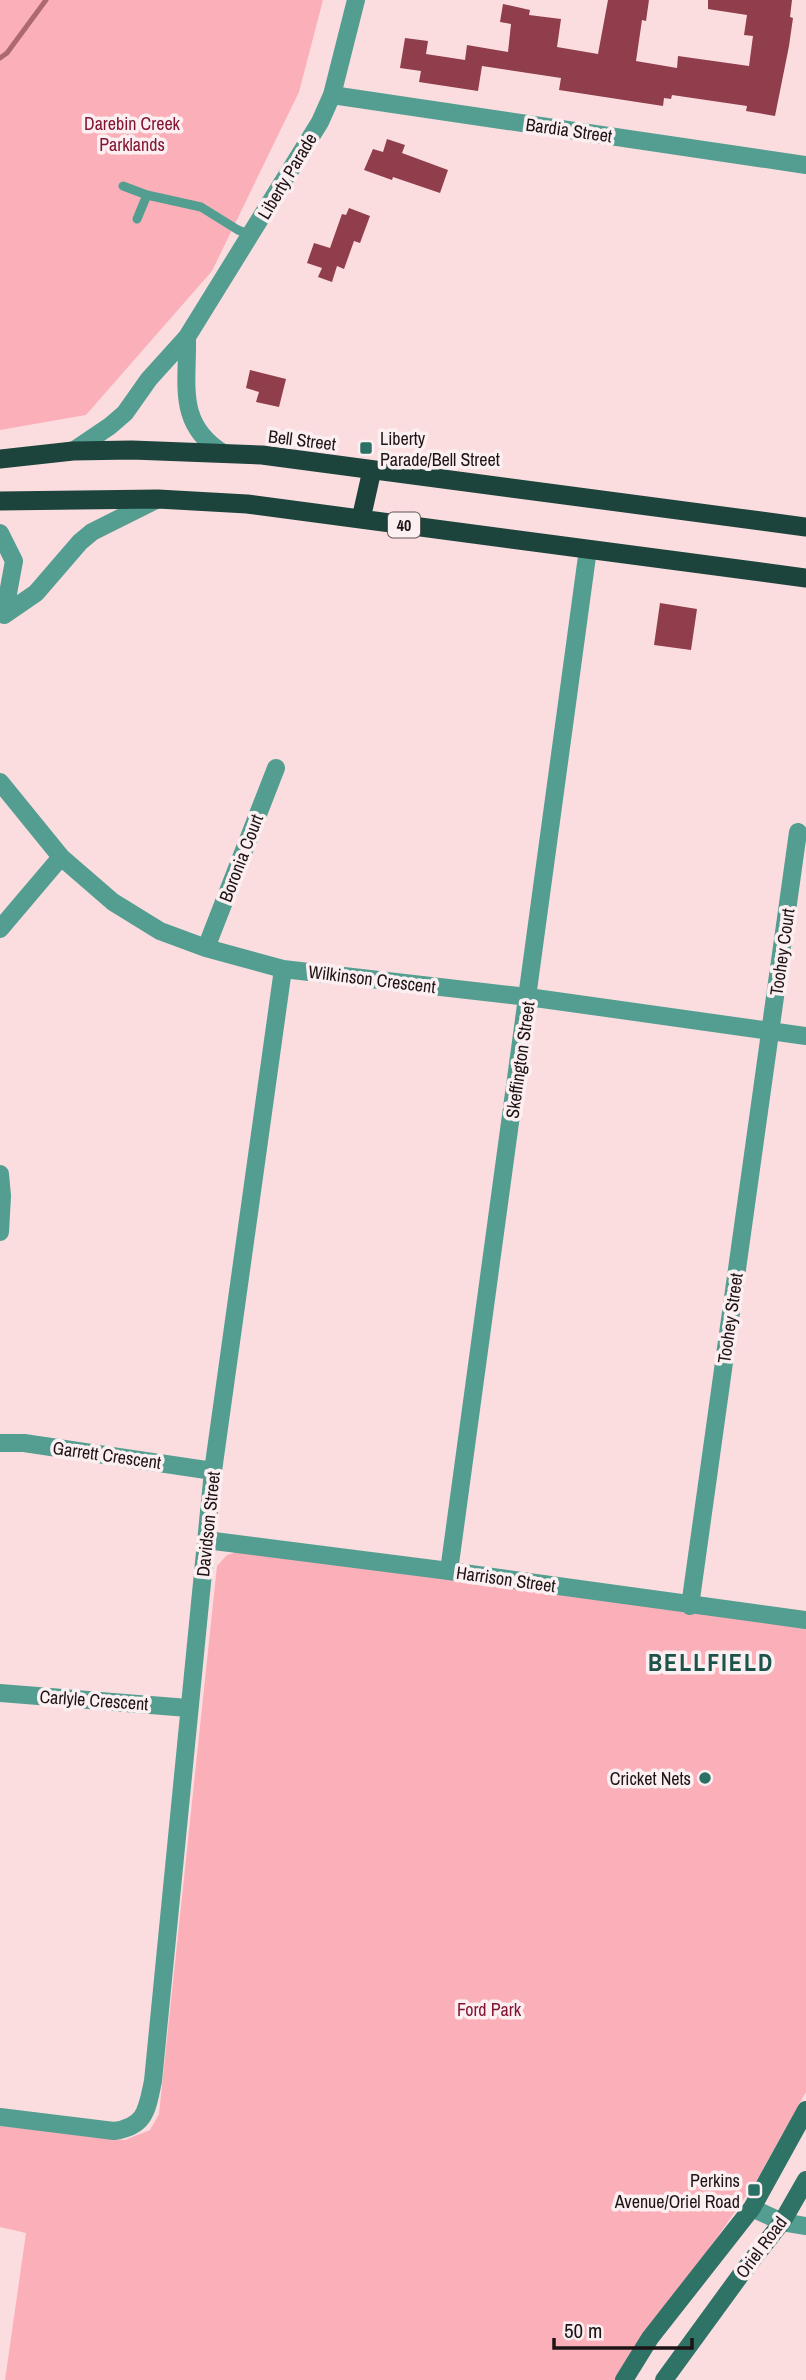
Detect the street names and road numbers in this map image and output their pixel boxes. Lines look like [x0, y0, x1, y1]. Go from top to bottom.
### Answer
street label: Bardia Street [524, 112, 614, 148]
street label: Liberty Parade [251, 128, 323, 224]
street label: Bell Street [267, 423, 337, 457]
road number: 40 [388, 512, 420, 538]
street label: Boronia Court [213, 811, 269, 905]
street label: Toohey Court [764, 907, 800, 997]
street label: Wilkinson Crescent [307, 959, 437, 999]
street label: Skeffington Street [499, 1000, 541, 1120]
street label: Toohey Street [711, 1271, 749, 1365]
street label: Garrett Crescent [51, 1435, 163, 1475]
street label: Davidson Street [190, 1470, 226, 1578]
street label: Harrison Street [455, 1560, 557, 1598]
street label: Carlyle Crescent [39, 1684, 149, 1716]
street label: Oriel Road [730, 2211, 792, 2283]

